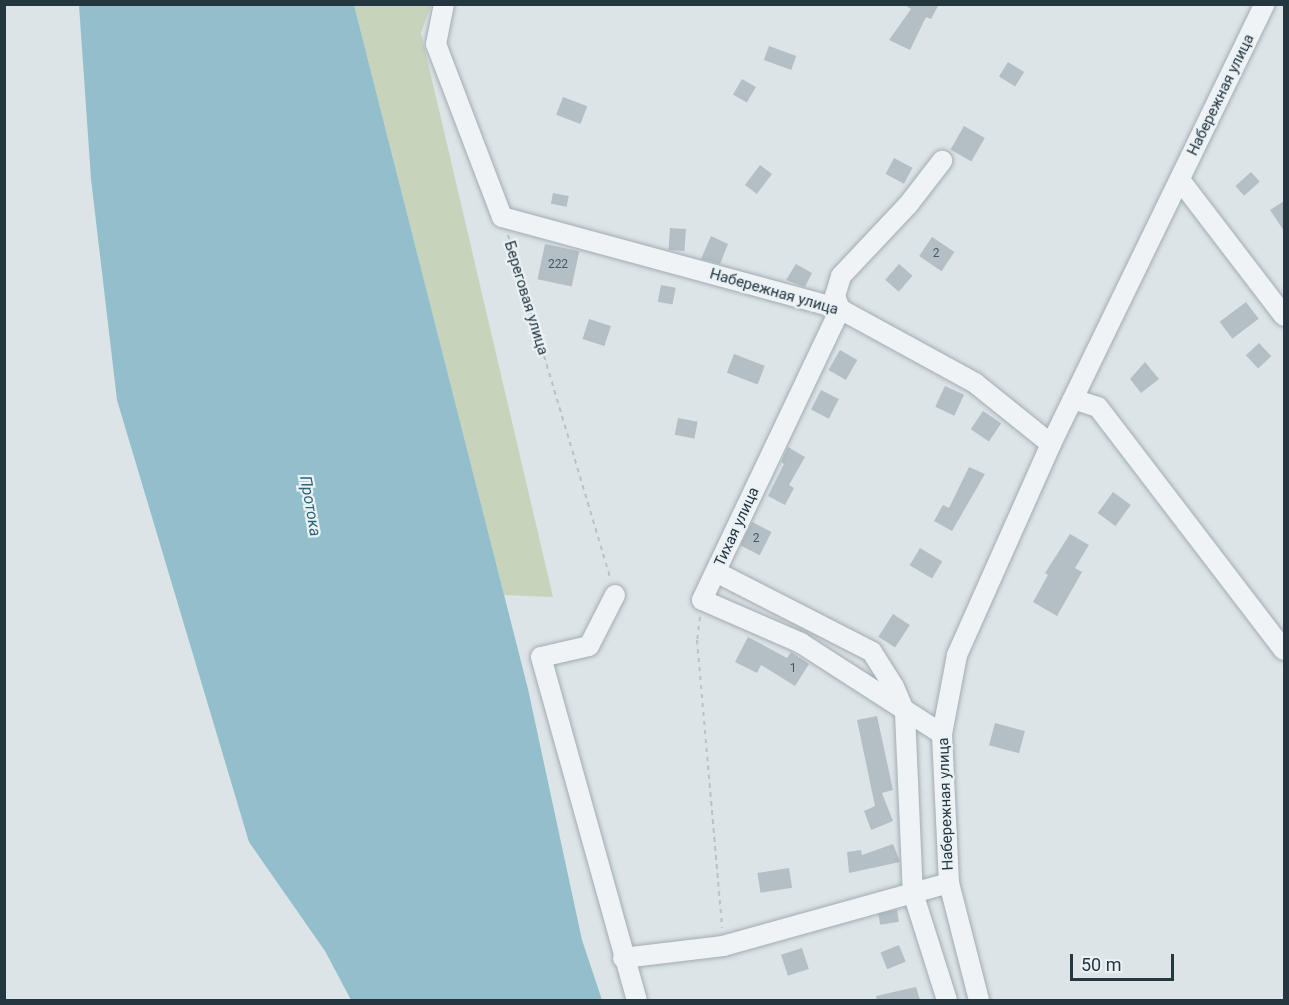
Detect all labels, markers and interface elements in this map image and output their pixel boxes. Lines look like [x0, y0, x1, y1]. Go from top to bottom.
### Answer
street label: Набережная улица [1184, 31, 1258, 159]
street label: Береговая улица [500, 239, 552, 357]
house number: 2 [933, 247, 939, 261]
house number: 222 [548, 258, 568, 272]
street label: Набережная улица [708, 265, 840, 319]
water label: Протока [295, 474, 325, 538]
street label: Тихая улица [711, 484, 763, 570]
house number: 2 [753, 532, 759, 546]
house number: 1 [790, 662, 796, 676]
street label: Набережная улица [935, 737, 957, 871]
scale bar [1073, 942, 1176, 980]
text: 50 m [1081, 954, 1121, 975]

